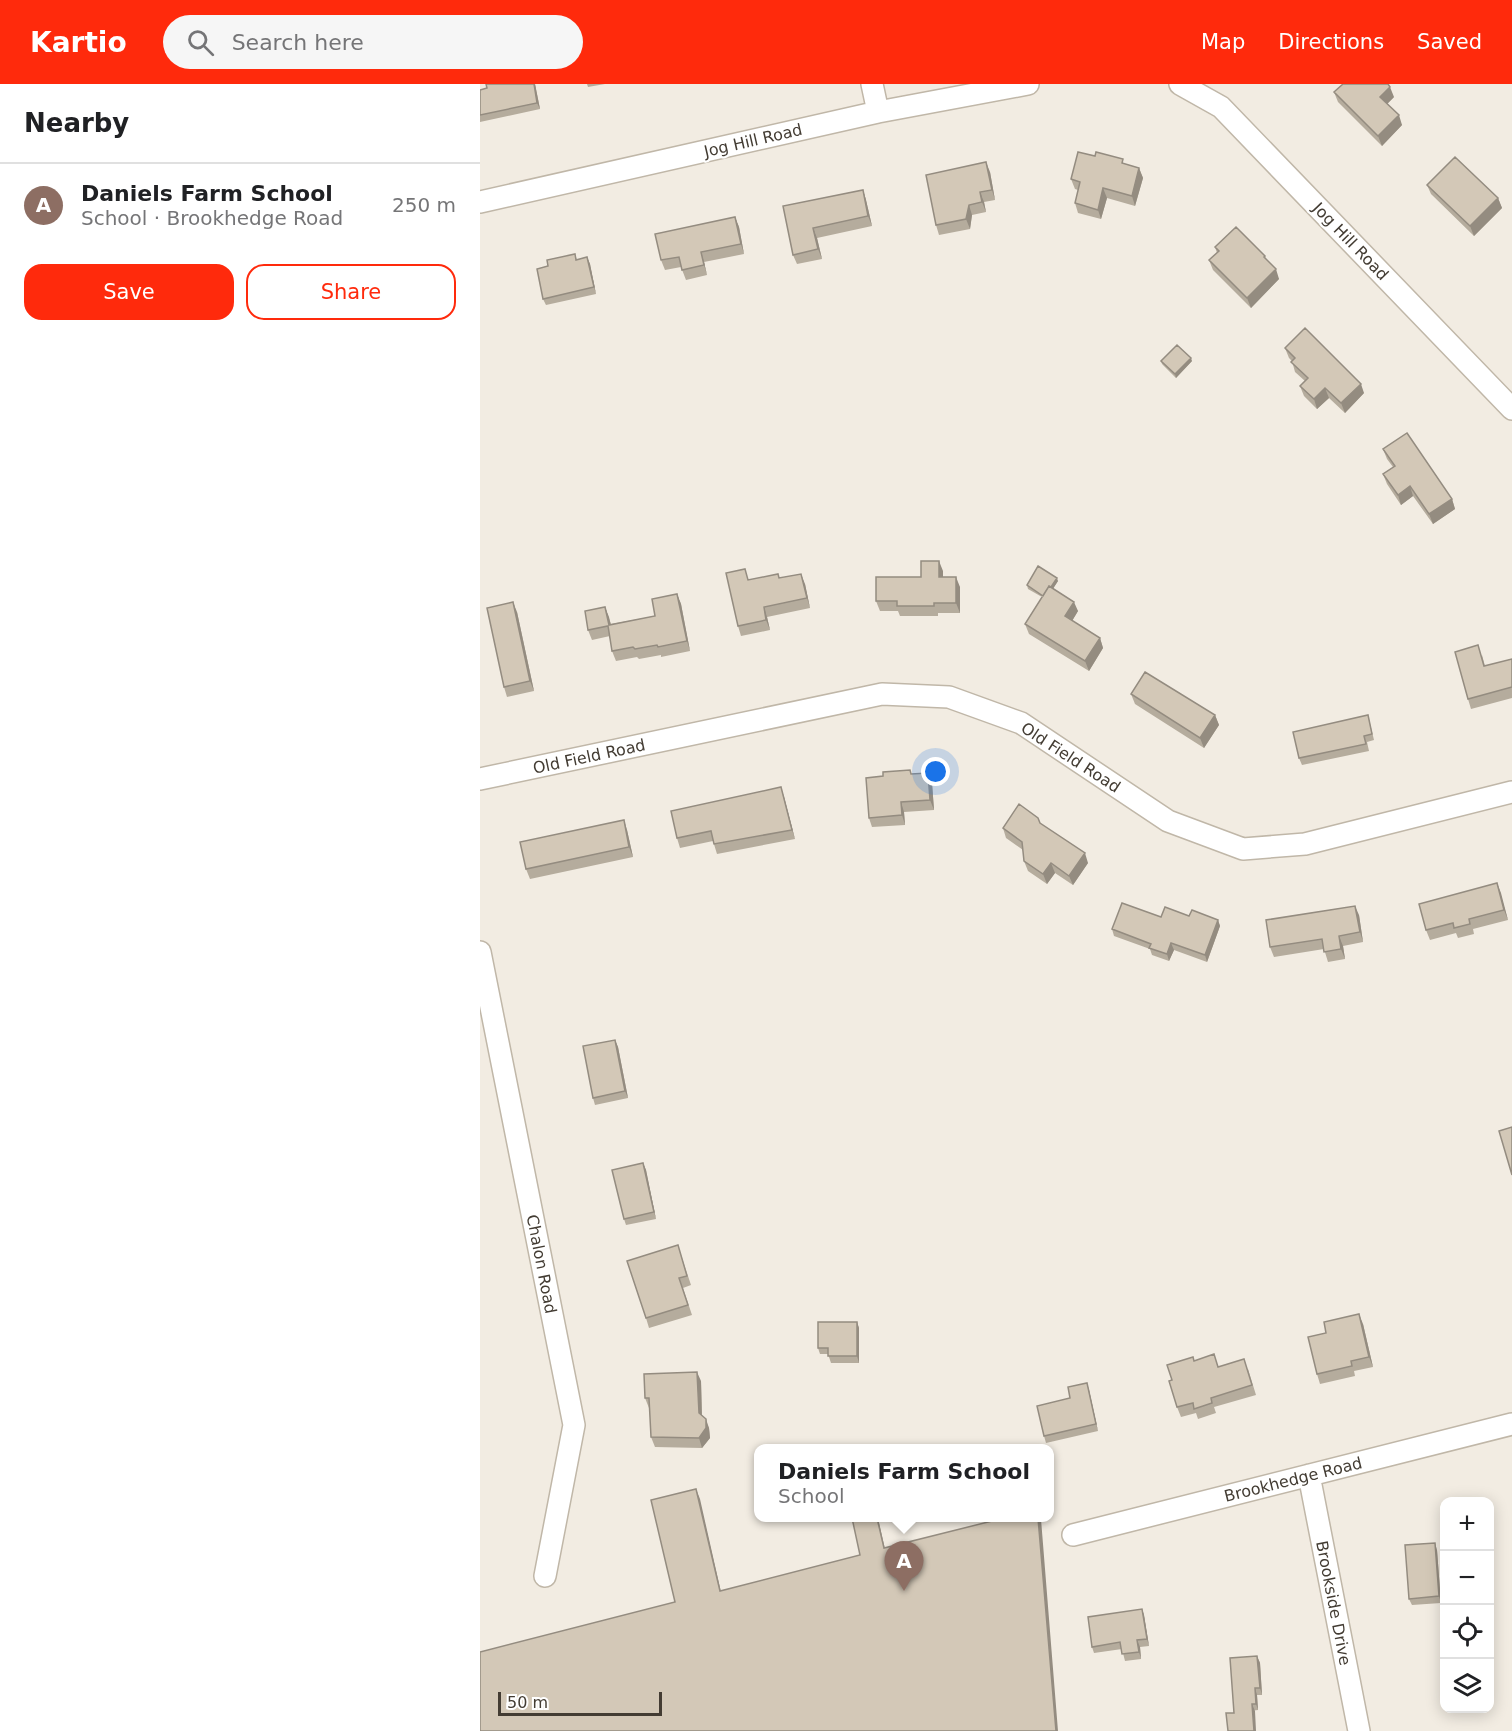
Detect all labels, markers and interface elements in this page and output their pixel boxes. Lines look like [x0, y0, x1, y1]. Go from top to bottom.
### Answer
search box [163, 15, 583, 69]
text: Kartio [30, 26, 127, 59]
icon: search [184, 26, 217, 59]
text: Search here [232, 30, 364, 55]
text: Map [1201, 30, 1245, 54]
text: Directions [1278, 30, 1384, 54]
text: Saved [1417, 30, 1482, 54]
text: Nearby [24, 108, 129, 138]
street label: Jog Hill Road [701, 120, 804, 161]
text: Daniels Farm School [81, 181, 333, 206]
text: A [36, 193, 51, 217]
text: 250 m [392, 193, 456, 217]
street label: Jog Hill Road [1308, 198, 1392, 284]
text: School · Brookhedge Road [81, 206, 343, 230]
button: Save [24, 264, 234, 320]
button: Share [246, 264, 456, 320]
street label: Old Field Road [1018, 718, 1124, 797]
street label: Old Field Road [531, 735, 647, 778]
your location [921, 757, 950, 786]
street label: Chalon Road [523, 1213, 560, 1315]
popup [754, 1444, 1054, 1522]
street label: Brookhedge Road [1222, 1453, 1364, 1506]
text: Daniels Farm School [778, 1459, 1030, 1484]
text: School [778, 1484, 844, 1508]
map controls [1440, 1497, 1494, 1713]
button: + [1440, 1497, 1494, 1551]
street label: Brookside Drive [1312, 1539, 1355, 1667]
pin: A [884, 1542, 924, 1591]
button: − [1440, 1551, 1494, 1605]
button: locate [1440, 1605, 1494, 1659]
button: layers [1440, 1659, 1494, 1713]
scale bar [498, 1689, 662, 1716]
text: 50 m [507, 1693, 548, 1712]

